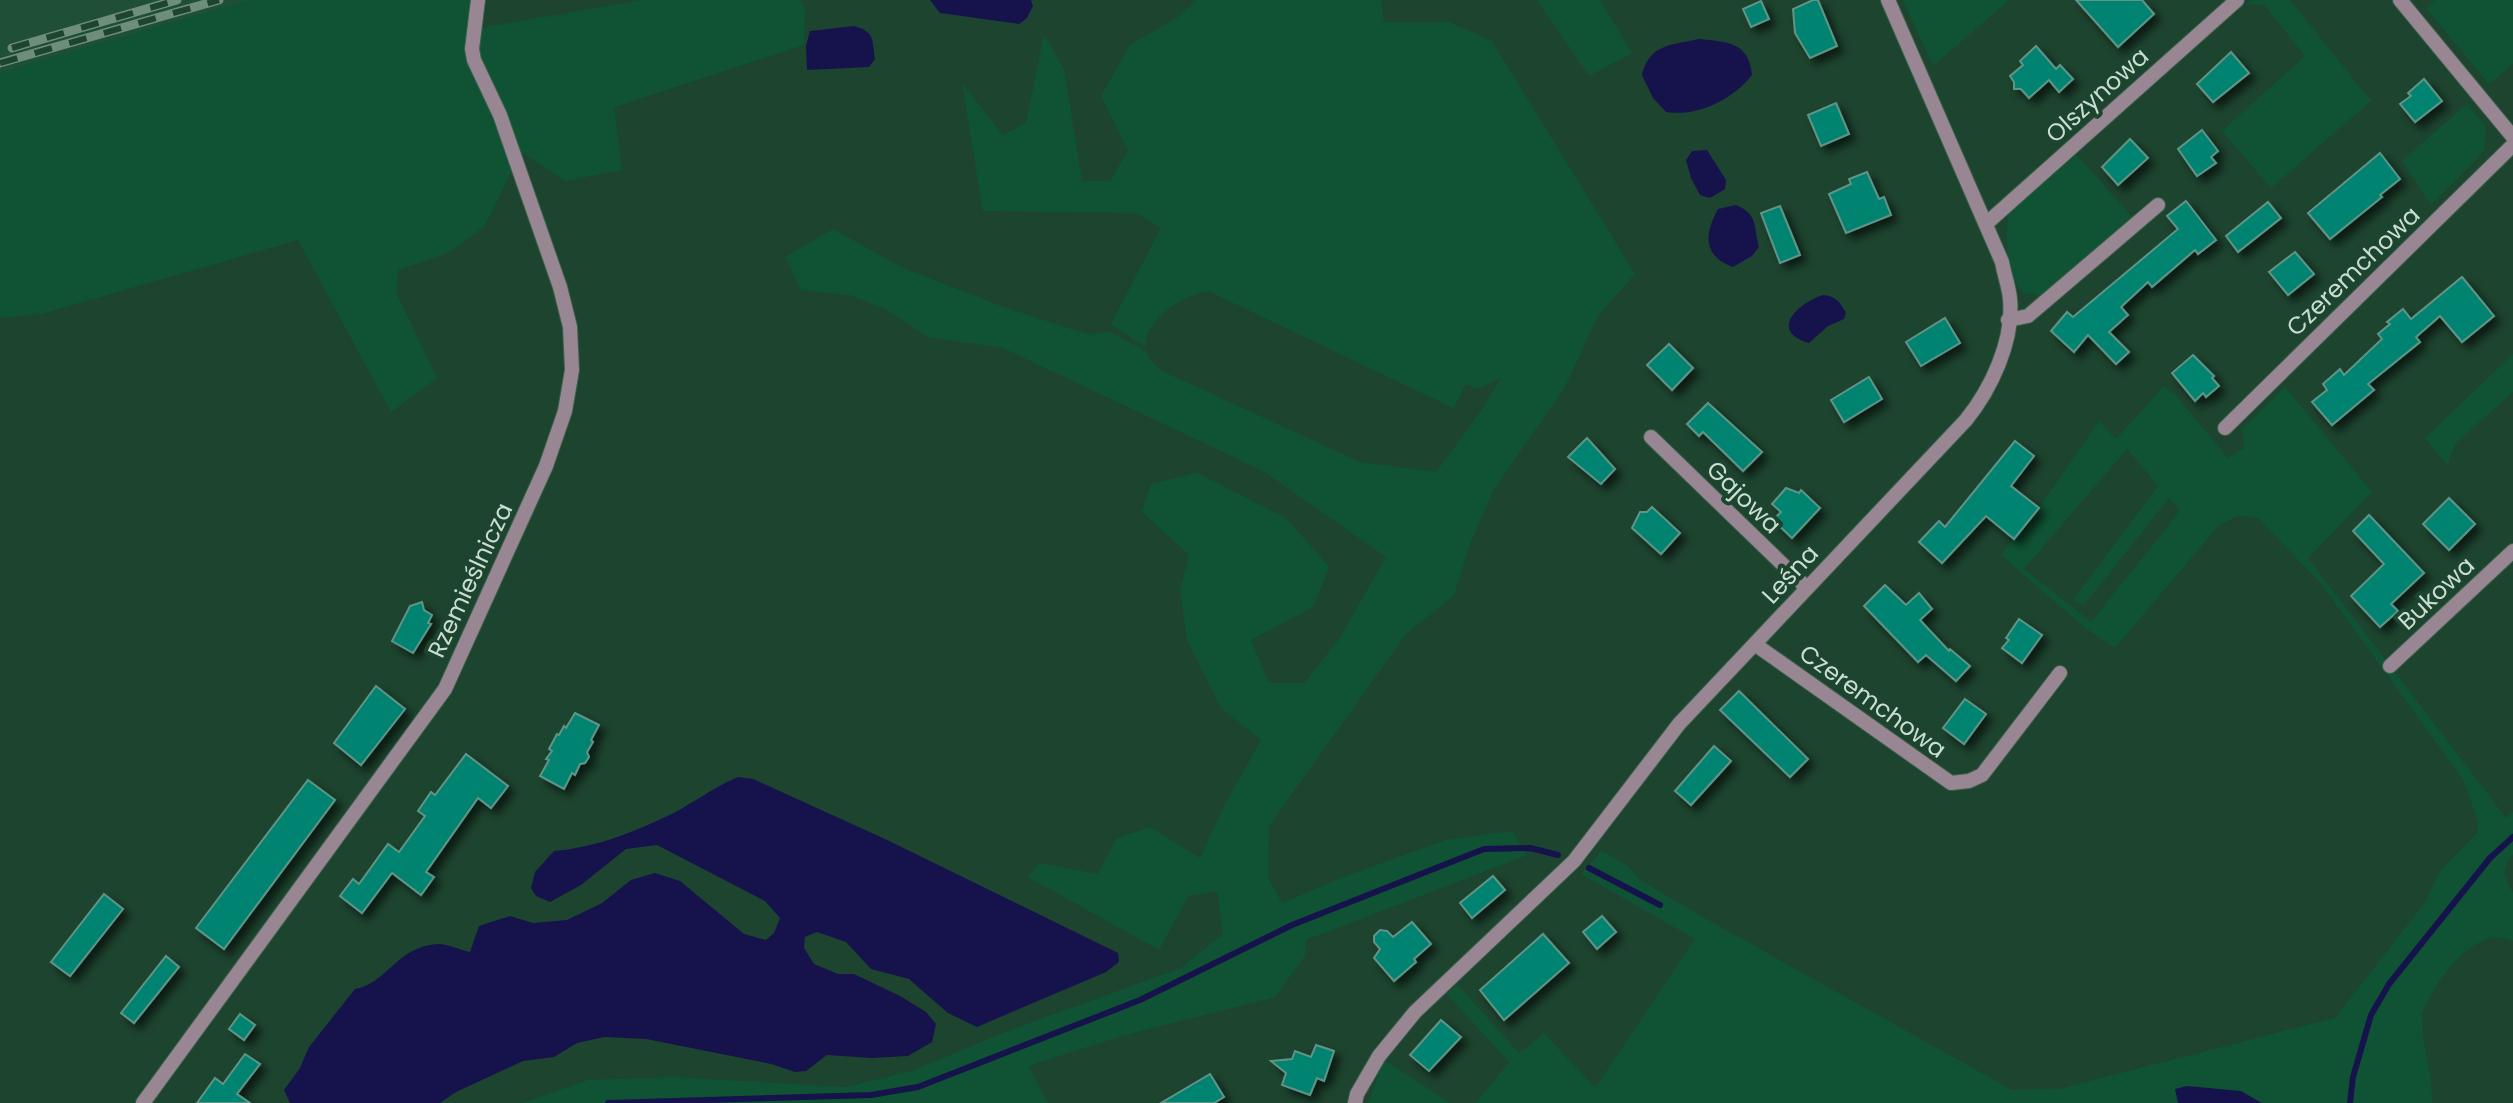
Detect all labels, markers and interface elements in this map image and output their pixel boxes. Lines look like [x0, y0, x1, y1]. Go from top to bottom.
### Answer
street label: Olszynowa [2038, 40, 2156, 150]
street label: Czeremchowa [2279, 199, 2427, 343]
street label: Gajowa [1699, 453, 1789, 541]
street label: Rzemieślnicza [420, 497, 520, 663]
street label: Leśna [1754, 537, 1826, 611]
street label: Bukowa [2390, 549, 2482, 637]
street label: Czeremchowa [1793, 636, 1953, 766]

